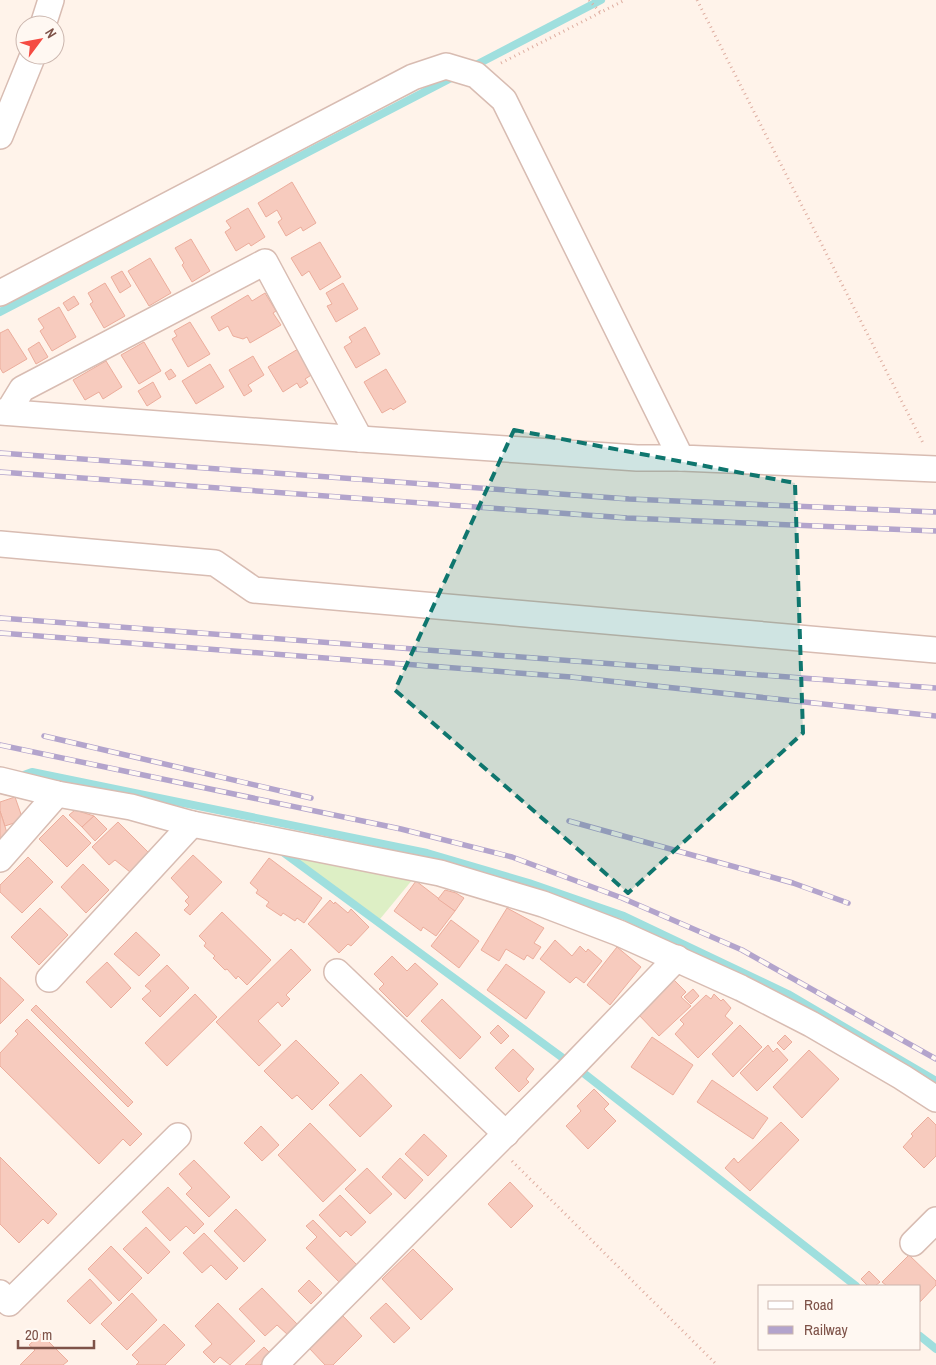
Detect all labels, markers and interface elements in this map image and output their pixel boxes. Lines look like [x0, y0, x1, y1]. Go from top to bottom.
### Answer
north arrow [15, 15, 65, 65]
text: N [41, 25, 61, 41]
legend [758, 1285, 921, 1350]
text: Road [804, 1294, 833, 1315]
scale bar [18, 1318, 94, 1350]
text: Railway [804, 1319, 849, 1340]
text: 20 m [25, 1324, 52, 1345]

